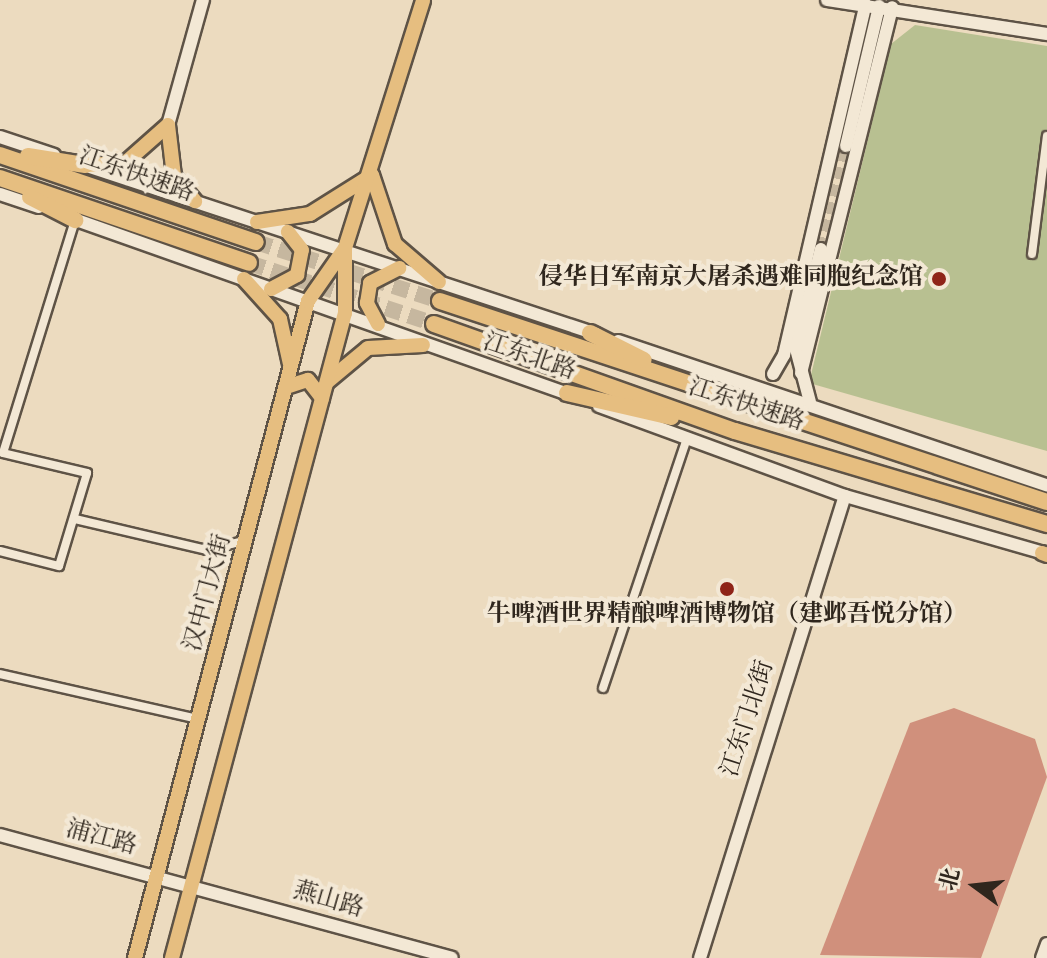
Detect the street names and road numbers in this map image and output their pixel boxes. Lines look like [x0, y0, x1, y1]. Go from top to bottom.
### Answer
street label: 江东快速路 [75, 143, 197, 209]
street label: 江东北路 [479, 329, 579, 387]
street label: 江东快速路 [684, 374, 808, 438]
street label: 汉中门大街 [180, 531, 238, 655]
street label: 江东门北街 [717, 657, 781, 781]
street label: 浦江路 [62, 816, 140, 862]
street label: 燕山路 [289, 877, 367, 925]

